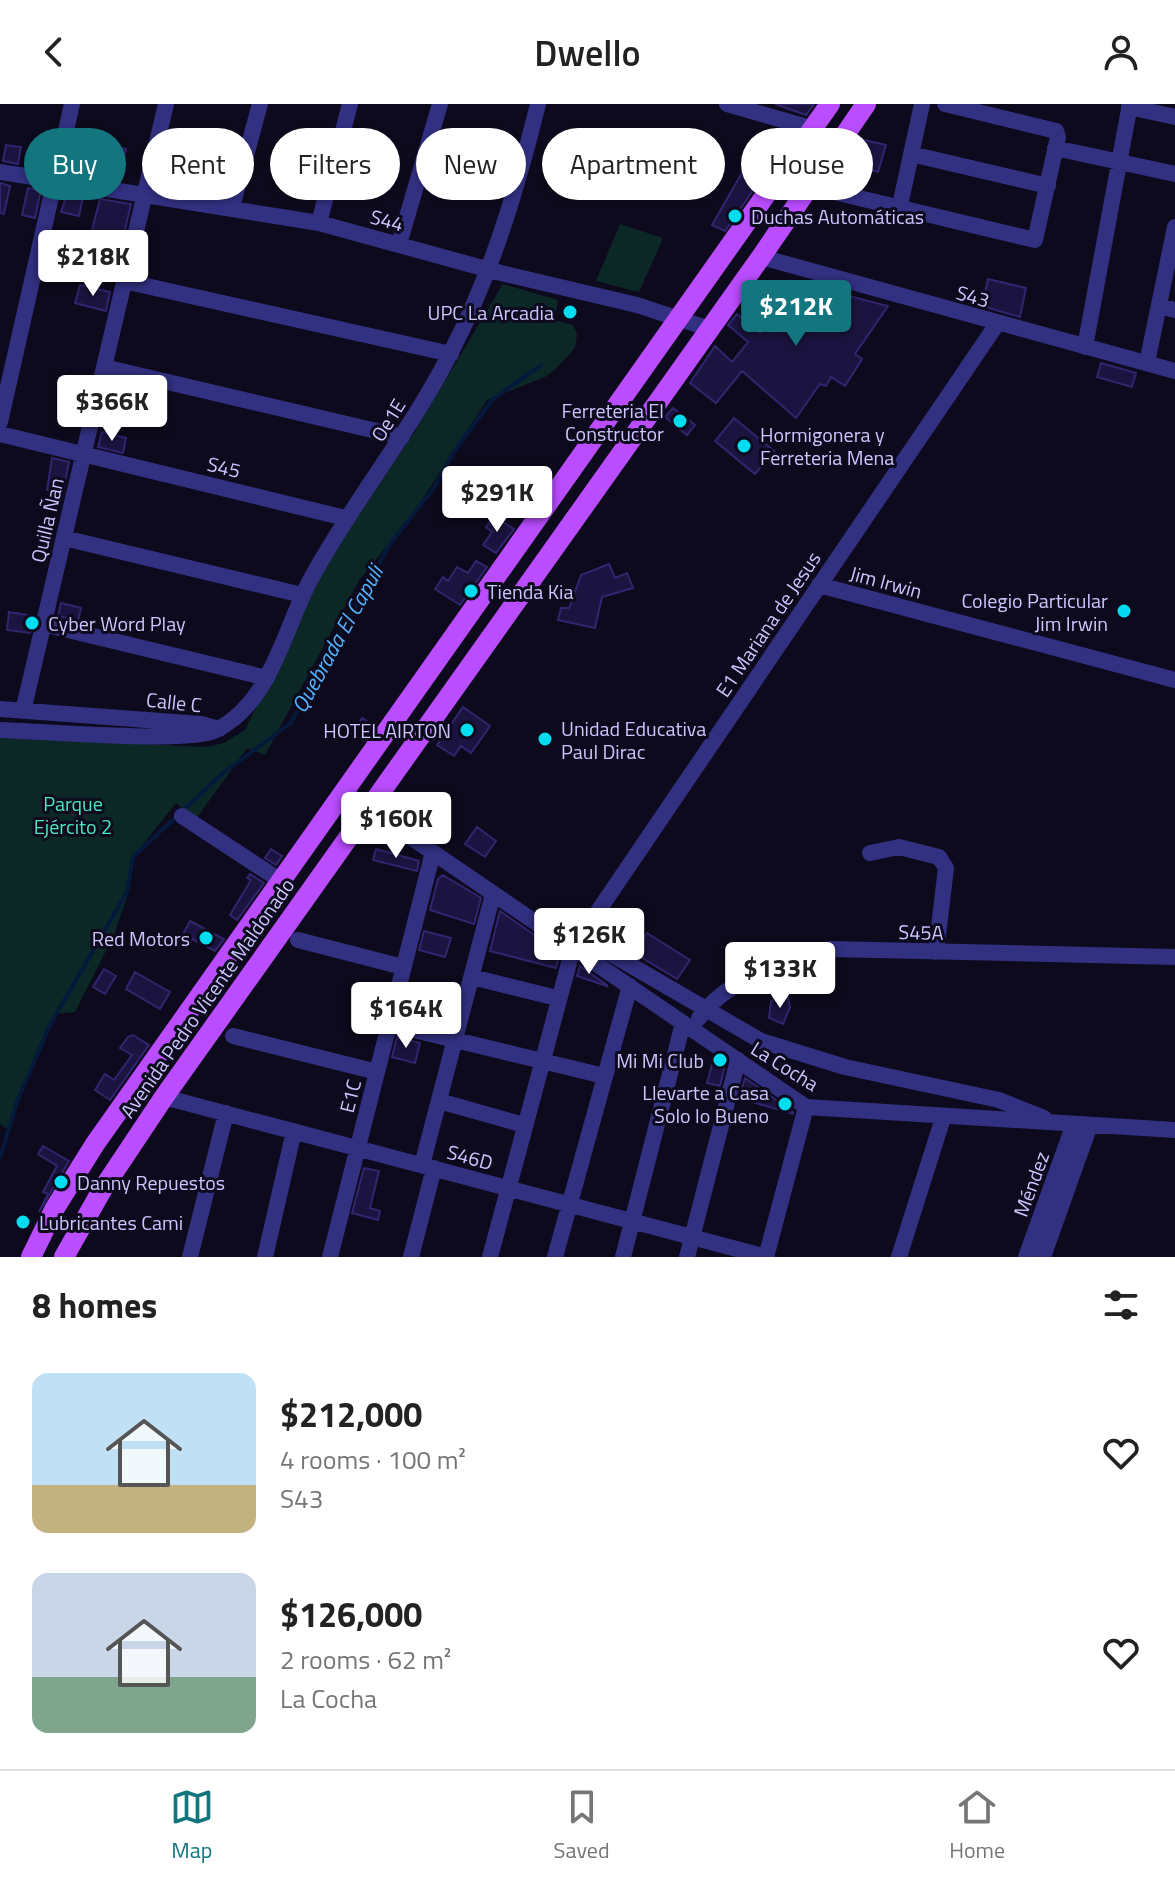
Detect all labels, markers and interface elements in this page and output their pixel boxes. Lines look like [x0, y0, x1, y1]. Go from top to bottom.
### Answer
text: Dwello [534, 25, 641, 80]
icon: back [32, 30, 76, 74]
icon: person [1099, 30, 1143, 74]
chip: Buy [24, 128, 126, 200]
chip: Rent [142, 128, 254, 200]
chip: Filters [270, 128, 400, 200]
chip: New [416, 128, 526, 200]
chip: Apartment [542, 128, 725, 200]
chip: House [741, 128, 873, 200]
street label: S44 [367, 201, 407, 239]
place label: Duchas Automáticas [751, 201, 924, 232]
marker: Duchas Automáticas [726, 207, 744, 225]
pin: $218K [37, 230, 149, 298]
text: $218K [56, 236, 130, 275]
street label: S43 [953, 277, 993, 315]
pin: $212K [740, 280, 852, 348]
text: $212K [759, 286, 833, 325]
place label: UPC La Arcadia [428, 297, 554, 328]
marker: UPC La Arcadia [561, 303, 579, 321]
pin: $366K [56, 375, 168, 443]
text: $366K [75, 381, 149, 420]
street label: Oe1E [363, 392, 413, 448]
place label: Ferreteria El Constructor [562, 395, 664, 449]
marker: Ferreteria El Constructor [671, 412, 689, 430]
place label: Hormigonera y Ferreteria Mena [760, 419, 894, 473]
marker: Hormigonera y Ferreteria Mena [735, 437, 753, 455]
street label: S45 [204, 448, 244, 486]
pin: $291K [441, 466, 553, 534]
text: $291K [460, 472, 534, 511]
street label: Quilla Ñan [22, 475, 72, 565]
street label: E1 Mariana de Jesus [708, 545, 828, 703]
water label: Quebrada El Capuli [282, 557, 393, 719]
street label: Jim Irwin [846, 558, 926, 606]
place label: Tienda Kia [487, 576, 574, 607]
marker: Tienda Kia [462, 582, 480, 600]
place label: Colegio Particular Jim Irwin [961, 585, 1108, 639]
marker: Colegio Particular Jim Irwin [1115, 602, 1133, 620]
place label: Cyber Word Play [48, 608, 186, 639]
marker: Cyber Word Play [23, 614, 41, 632]
street label: Calle C [145, 684, 203, 720]
place label: Unidad Educativa Paul Dirac [561, 713, 706, 767]
place label: HOTEL AIRTON [323, 715, 451, 746]
marker: HOTEL AIRTON [458, 721, 476, 739]
marker: Unidad Educativa Paul Dirac [536, 730, 554, 748]
park label: Parque Ejército 2 [34, 788, 112, 842]
pin: $160K [340, 792, 452, 860]
text: $160K [359, 798, 433, 837]
street label: Avenida Pedro Vicente Maldonado [112, 872, 302, 1124]
pin: $126K [533, 908, 645, 976]
text: $126K [552, 914, 626, 953]
street label: S45A [898, 916, 944, 948]
place label: Red Motors [92, 923, 190, 954]
marker: Red Motors [197, 929, 215, 947]
pin: $133K [724, 942, 836, 1010]
text: $133K [743, 948, 817, 987]
pin: $164K [350, 982, 462, 1050]
text: $164K [369, 988, 443, 1027]
street label: La Cocha [745, 1033, 825, 1099]
place label: Mi Mi Club [616, 1045, 704, 1076]
marker: Mi Mi Club [711, 1051, 729, 1069]
street label: E1C [331, 1076, 369, 1116]
place label: Llevarte a Casa Solo lo Bueno [642, 1077, 769, 1131]
marker: Llevarte a Casa Solo lo Bueno [776, 1095, 794, 1113]
street label: S46D [444, 1136, 496, 1178]
street label: Méndez [1005, 1147, 1057, 1221]
place label: Danny Repuestos [77, 1167, 225, 1198]
marker: Danny Repuestos [52, 1173, 70, 1191]
place label: Lubricantes Cami [39, 1207, 183, 1238]
marker: Lubricantes Cami [14, 1213, 32, 1231]
text: 8 homes [32, 1279, 157, 1331]
icon: filters [1099, 1283, 1143, 1327]
text: $212,000 [280, 1388, 422, 1440]
icon: home [96, 1405, 192, 1501]
icon: heart [1099, 1431, 1143, 1475]
text: 4 rooms · 100 m² [280, 1440, 466, 1479]
text: S43 [280, 1479, 323, 1518]
text: $126,000 [280, 1588, 422, 1640]
icon: home [96, 1605, 192, 1701]
icon: heart [1099, 1631, 1143, 1675]
text: 2 rooms · 62 m² [280, 1640, 451, 1679]
text: La Cocha [280, 1679, 377, 1718]
tab: Map [170, 1785, 214, 1867]
tab: Saved [554, 1785, 610, 1867]
tab: Home [949, 1785, 1005, 1867]

